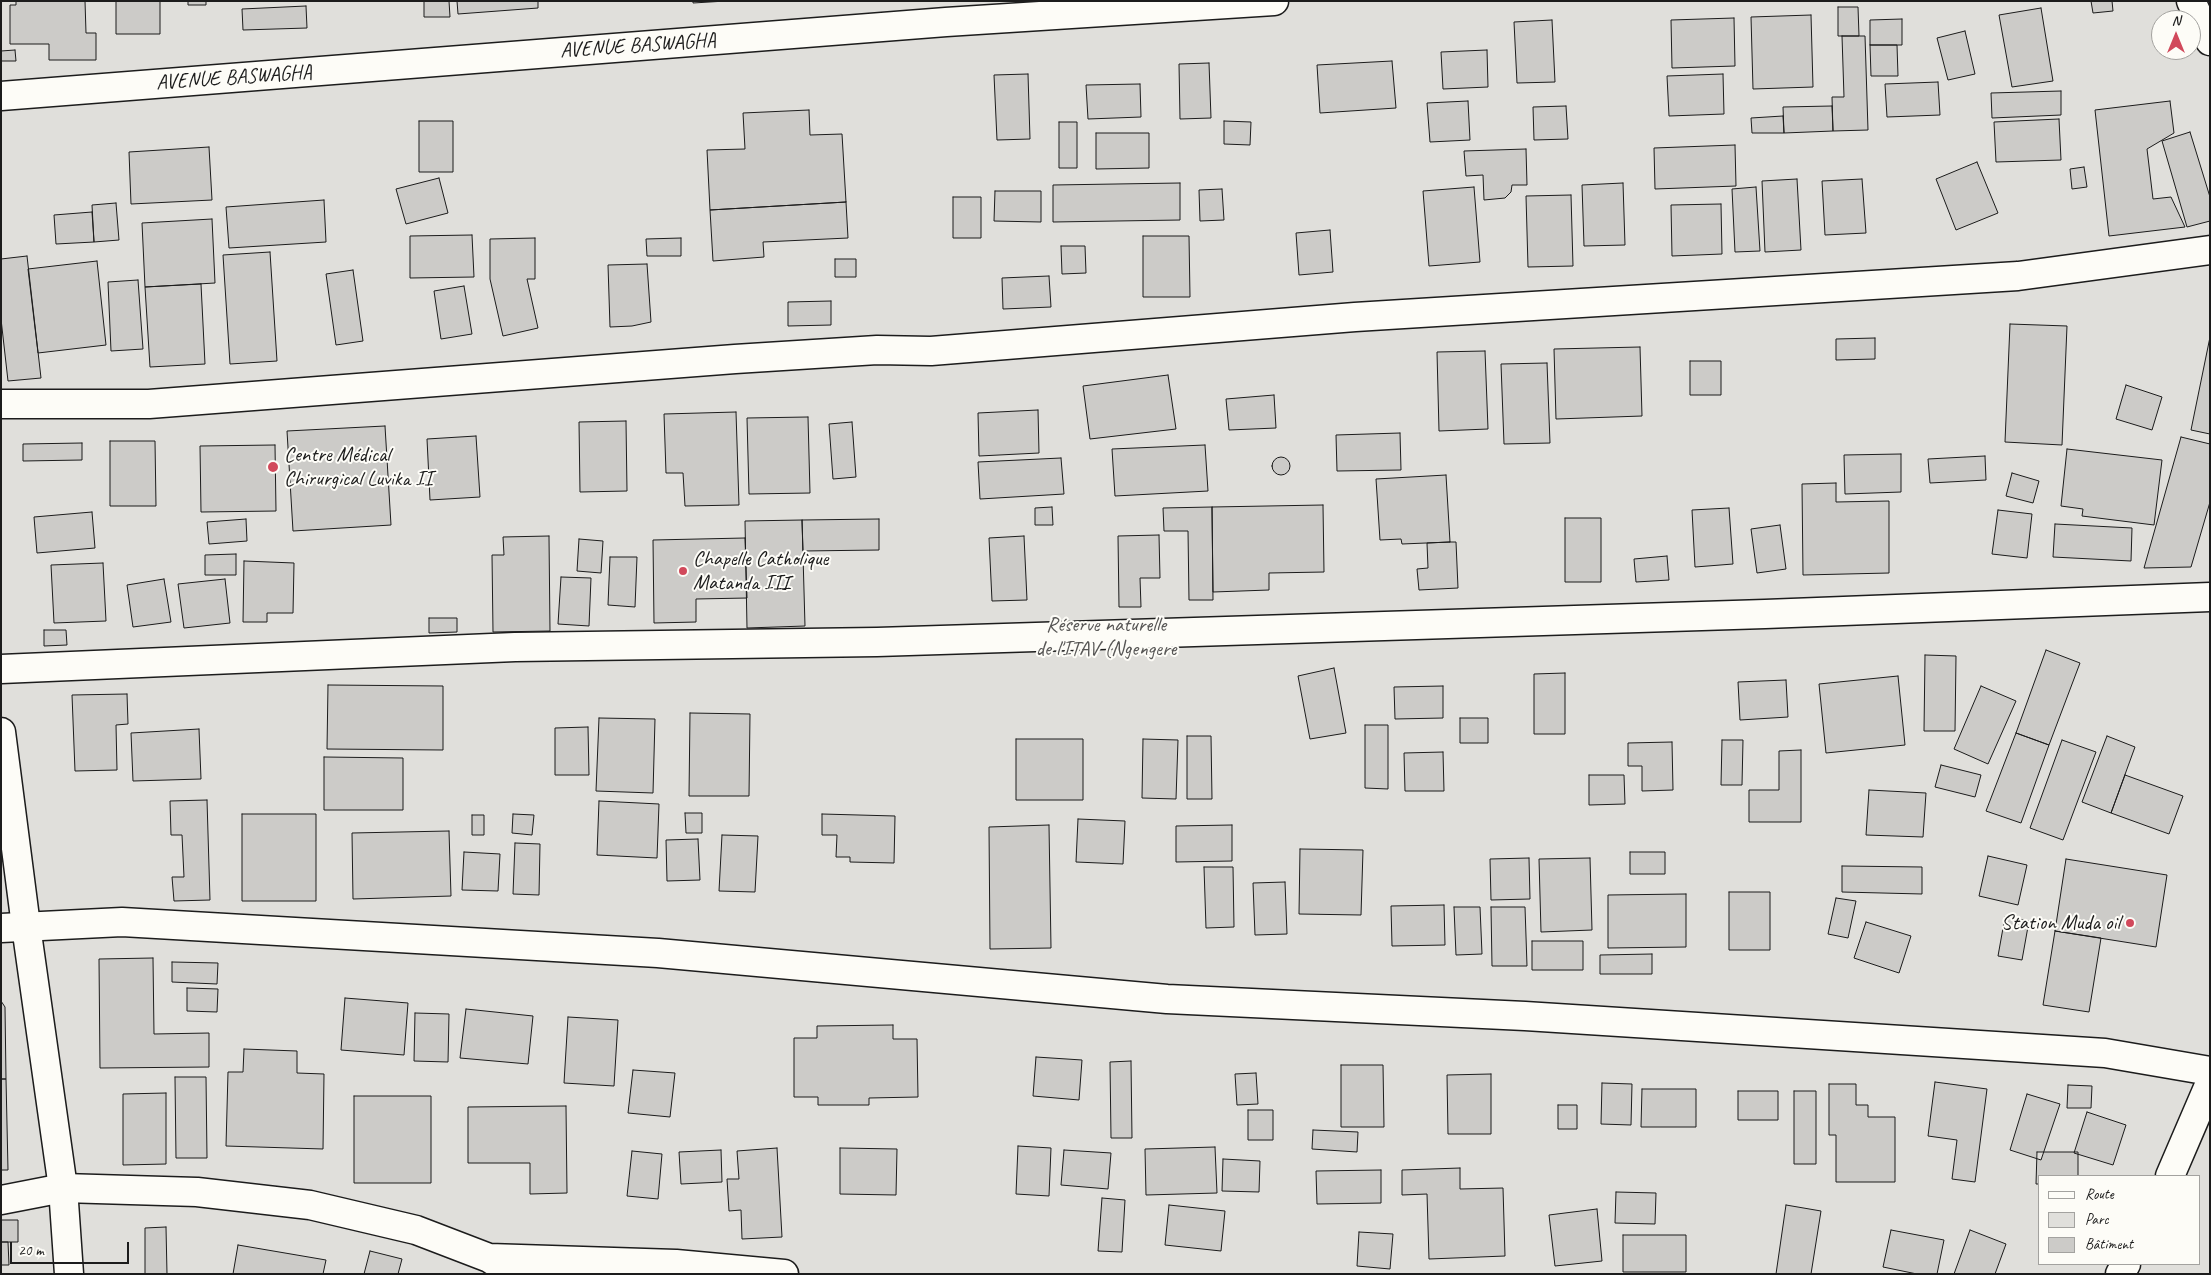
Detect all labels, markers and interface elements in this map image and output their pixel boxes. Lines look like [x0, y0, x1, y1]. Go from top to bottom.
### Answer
north arrow [2151, 10, 2201, 60]
text: N [2172, 12, 2180, 29]
street label: AVENUE BASWAGHA [559, 28, 717, 64]
street label: AVENUE BASWAGHA [155, 60, 313, 96]
place label: Centre Médical Chirurgical Luvika II [284, 442, 432, 492]
marker: Centre Médical Chirurgical Luvika II [266, 460, 280, 474]
place label: Chapelle Catholique Matanda III [693, 546, 828, 596]
marker: Chapelle Catholique Matanda III [677, 565, 689, 577]
park label: Réserve naturelle de l'ITAV (Ngengere [1036, 612, 1176, 662]
place label: Station Muda oil [2001, 910, 2120, 936]
marker: Station Muda oil [2124, 917, 2136, 929]
legend [2038, 1175, 2201, 1265]
text: Route [2085, 1185, 2114, 1204]
text: Parc [2085, 1210, 2109, 1229]
scale bar [12, 1232, 131, 1264]
text: Bâtiment [2085, 1235, 2133, 1254]
text: 20 m [18, 1241, 44, 1260]

